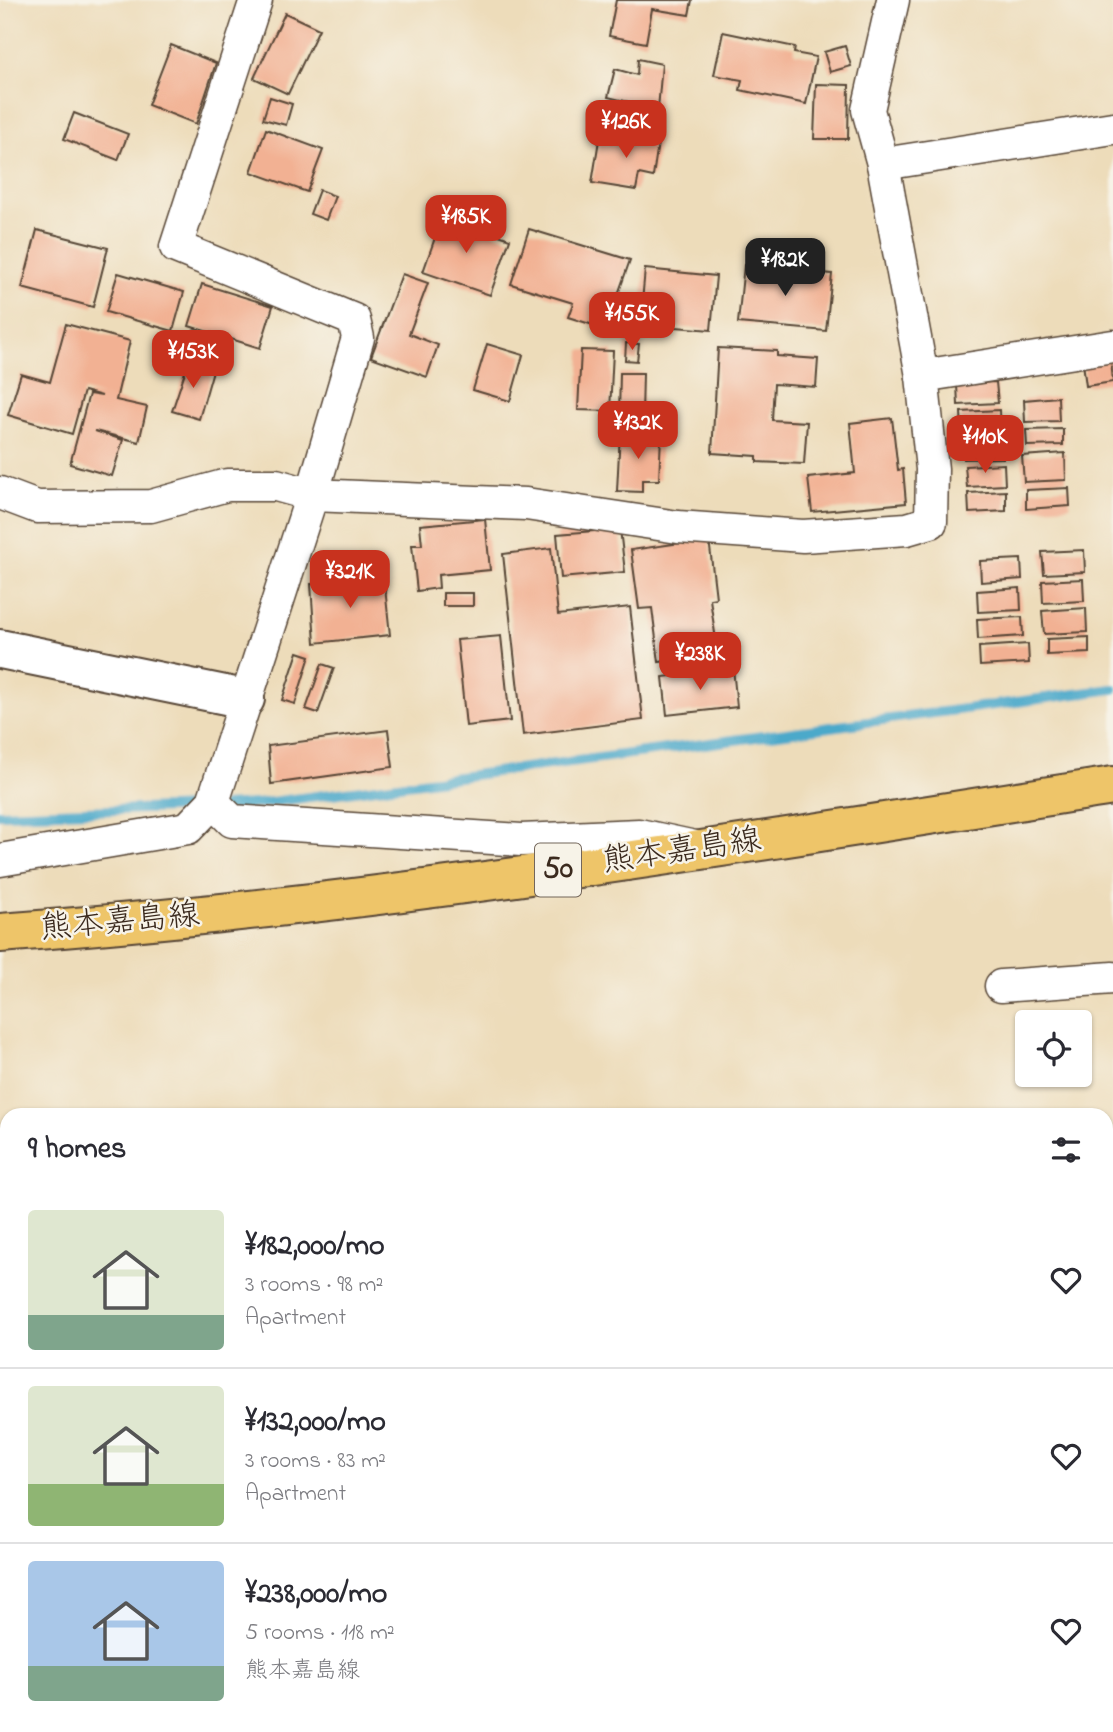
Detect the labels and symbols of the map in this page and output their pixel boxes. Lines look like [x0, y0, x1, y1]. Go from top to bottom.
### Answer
pin: ¥126K [577, 100, 675, 160]
pin: ¥185K [417, 196, 515, 255]
pin: ¥182K [736, 238, 834, 298]
pin: ¥155K [583, 292, 681, 352]
pin: ¥153K [144, 330, 242, 390]
pin: ¥132K [589, 402, 687, 461]
pin: ¥110K [936, 416, 1034, 475]
pin: ¥321K [301, 550, 399, 610]
pin: ¥238K [651, 632, 749, 692]
street label: 熊本嘉島線 [600, 818, 764, 886]
road number: 50 [535, 844, 581, 897]
street label: 熊本嘉島線 [38, 893, 202, 953]

